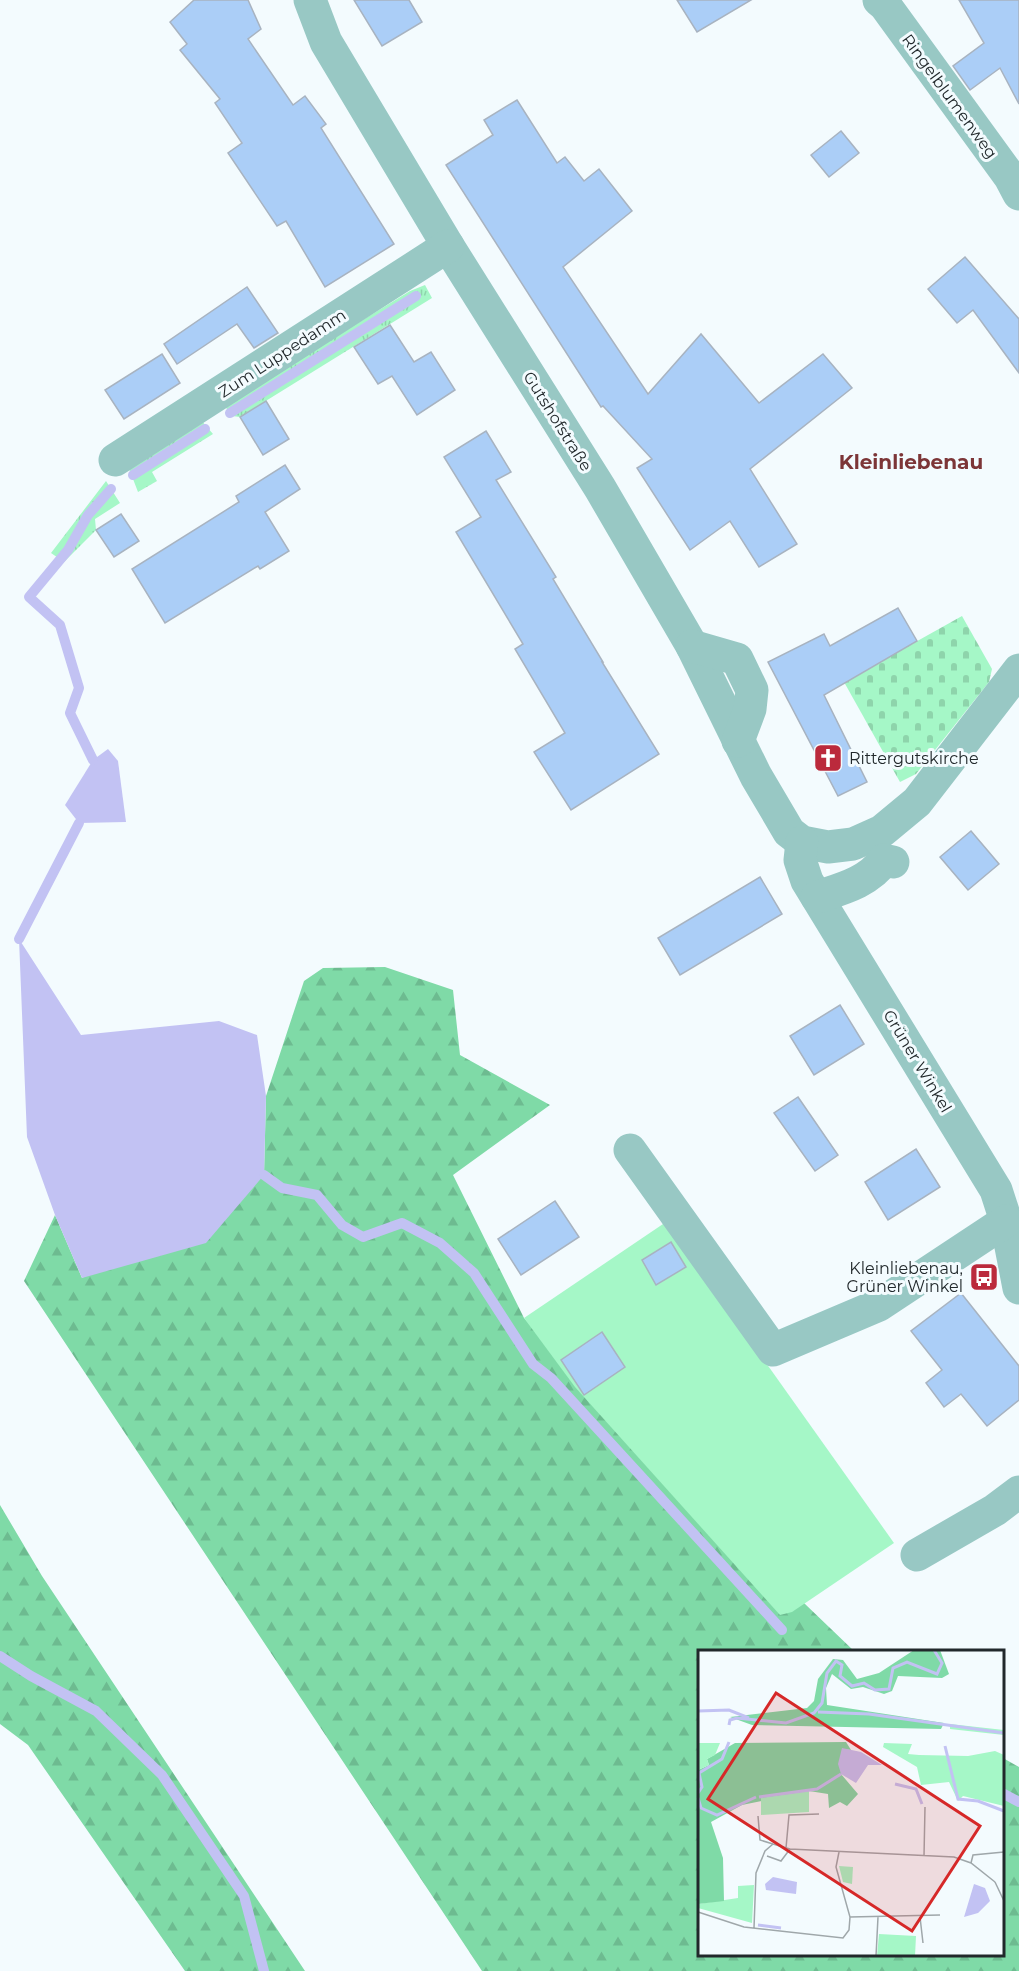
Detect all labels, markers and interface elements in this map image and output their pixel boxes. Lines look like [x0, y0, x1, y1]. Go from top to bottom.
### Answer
street label: Ringelblumenweg [898, 30, 1001, 162]
street label: Zum Luppedamm [215, 305, 349, 402]
street label: Gutshofstraße [519, 368, 596, 474]
district label: Kleinliebenau [839, 450, 983, 474]
church icon: Rittergutskirche [812, 742, 844, 774]
place label: Rittergutskirche [849, 749, 979, 768]
street label: Grüner Winkel [879, 1006, 956, 1116]
place label: Kleinliebenau, Grüner Winkel [847, 1259, 963, 1296]
bus stop icon: Kleinliebenau, Grüner Winkel [968, 1261, 1000, 1293]
inset map [698, 1650, 1004, 1956]

